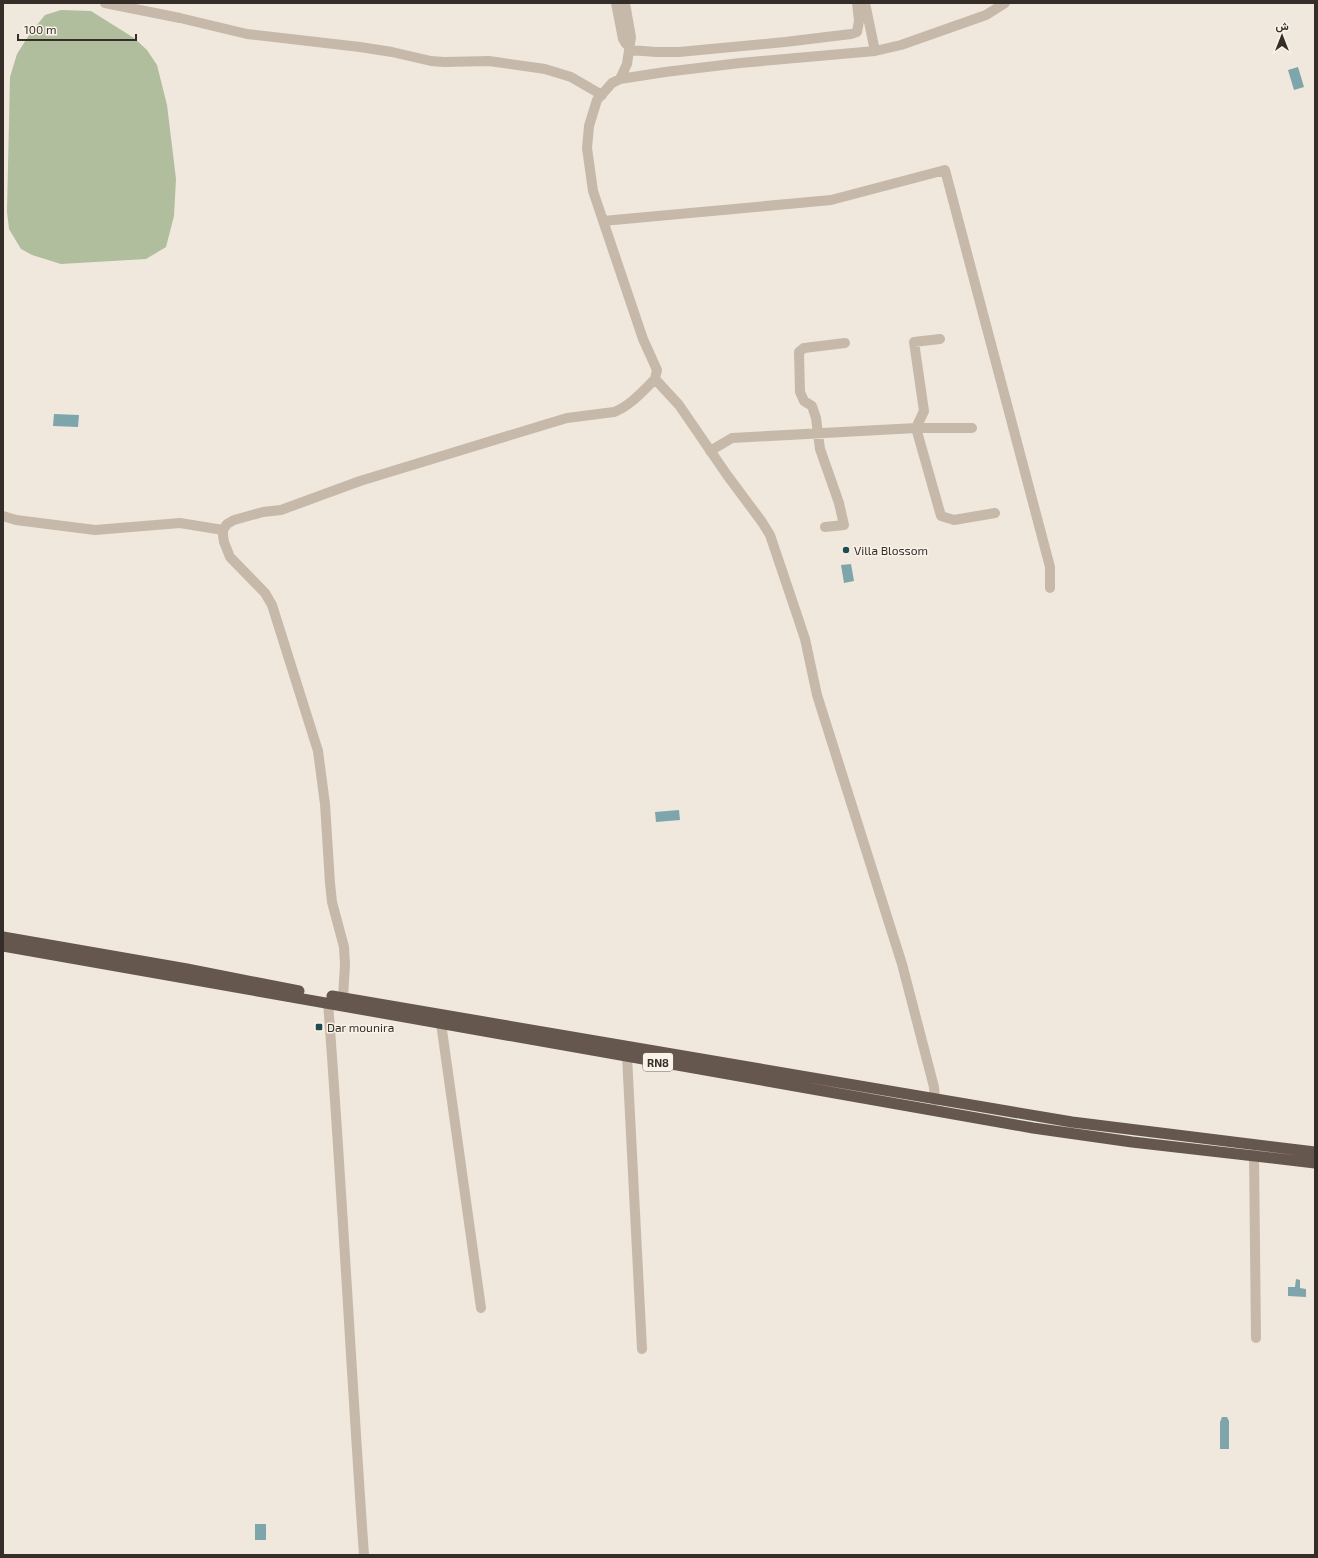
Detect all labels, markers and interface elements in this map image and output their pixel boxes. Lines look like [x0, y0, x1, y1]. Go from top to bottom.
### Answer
scale bar [18, 16, 136, 42]
north arrow [1262, 16, 1302, 56]
text: ش [1275, 19, 1289, 33]
text: 100 m [24, 22, 56, 36]
place label: Villa Blossom [854, 543, 928, 557]
marker: Villa Blossom [841, 545, 851, 555]
place label: Dar mounira [327, 1020, 394, 1034]
marker: Dar mounira [314, 1022, 324, 1032]
road number: RN8 [643, 1053, 673, 1071]

